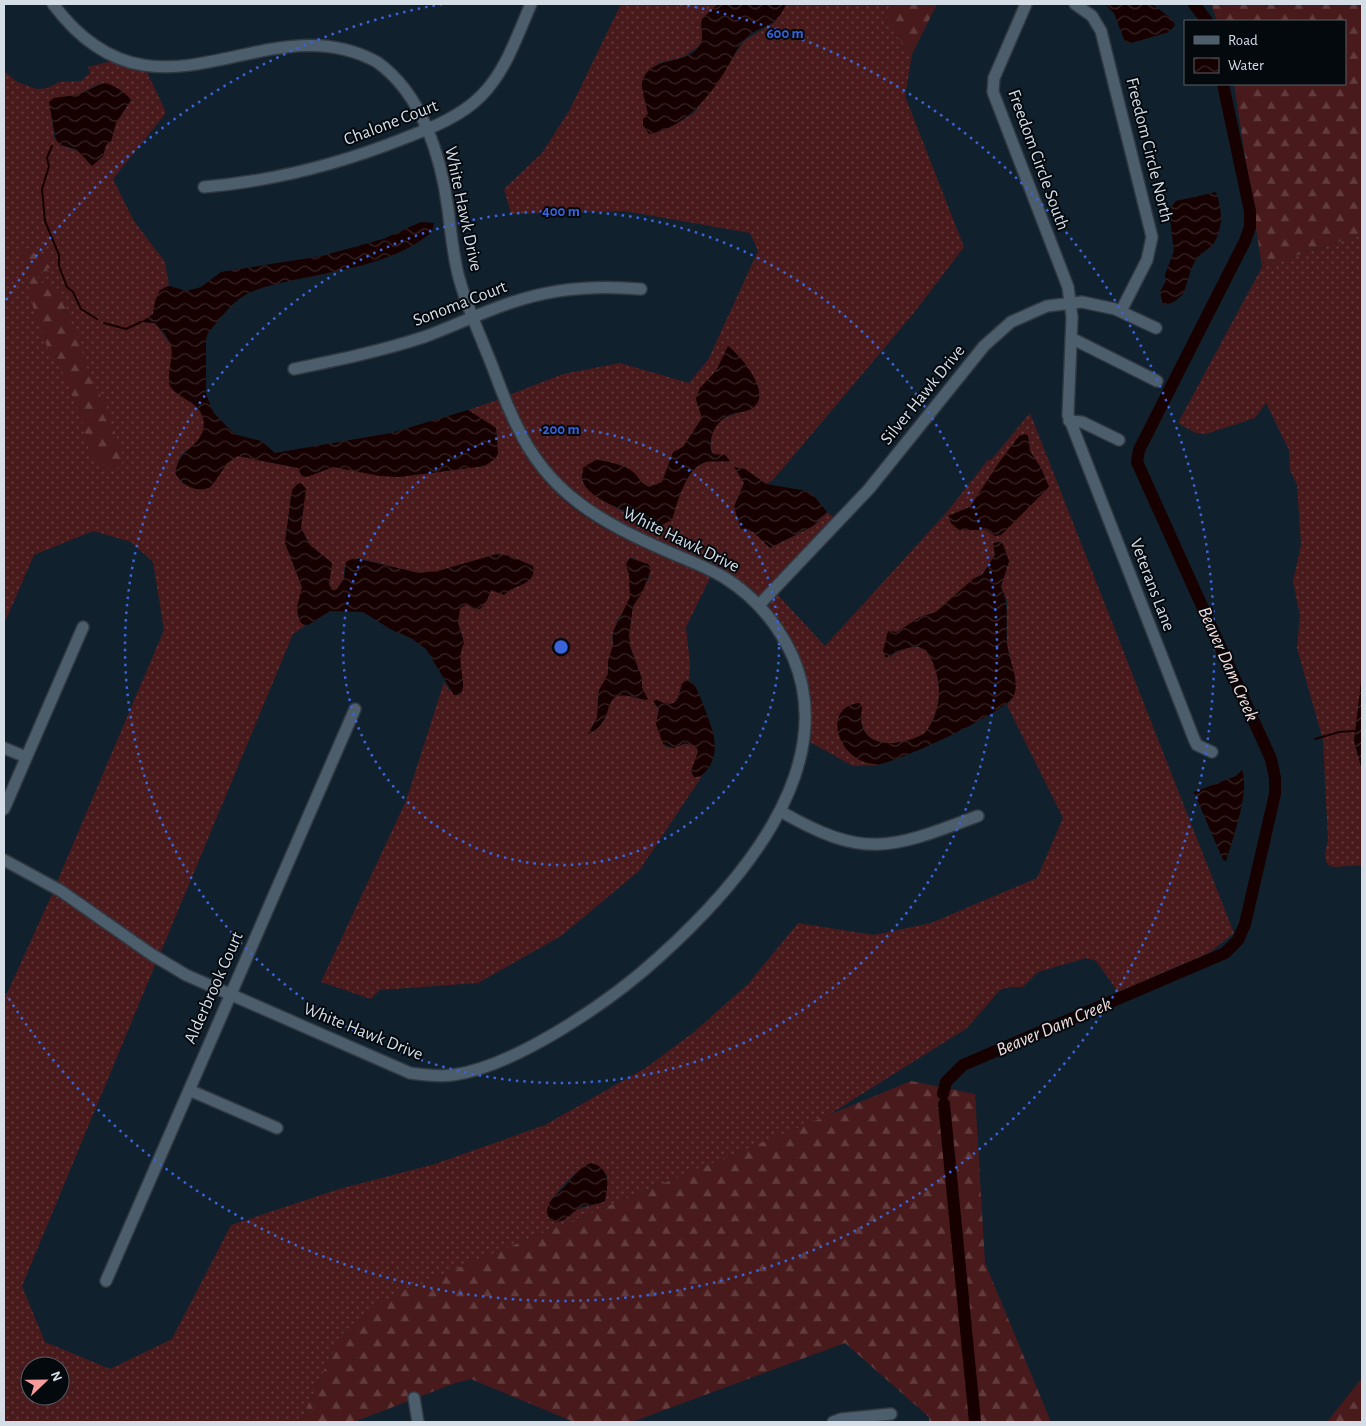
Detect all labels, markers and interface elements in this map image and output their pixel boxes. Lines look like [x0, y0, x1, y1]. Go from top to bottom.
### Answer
legend [1184, 20, 1346, 85]
text: 600 m [766, 26, 804, 41]
text: Road [1228, 33, 1258, 48]
text: Water [1228, 58, 1264, 73]
street label: Freedom Circle North [1122, 76, 1176, 224]
street label: Freedom Circle South [1004, 87, 1072, 233]
street label: Chalone Court [342, 97, 441, 149]
street label: White Hawk Drive [441, 145, 485, 273]
text: 400 m [542, 204, 580, 219]
street label: Sonoma Court [411, 278, 510, 330]
street label: Silver Hawk Drive [877, 342, 969, 448]
text: 200 m [542, 422, 580, 437]
street label: White Hawk Drive [620, 504, 742, 576]
street label: Veterans Lane [1126, 536, 1178, 634]
water label: Beaver Dam Creek [1194, 604, 1262, 724]
centre of rings [552, 638, 570, 656]
street label: Alderbrook Court [181, 929, 247, 1047]
water label: Beaver Dam Creek [994, 994, 1115, 1060]
street label: White Hawk Drive [301, 1000, 425, 1064]
north arrow [20, 1356, 70, 1406]
text: N [48, 1369, 64, 1384]

